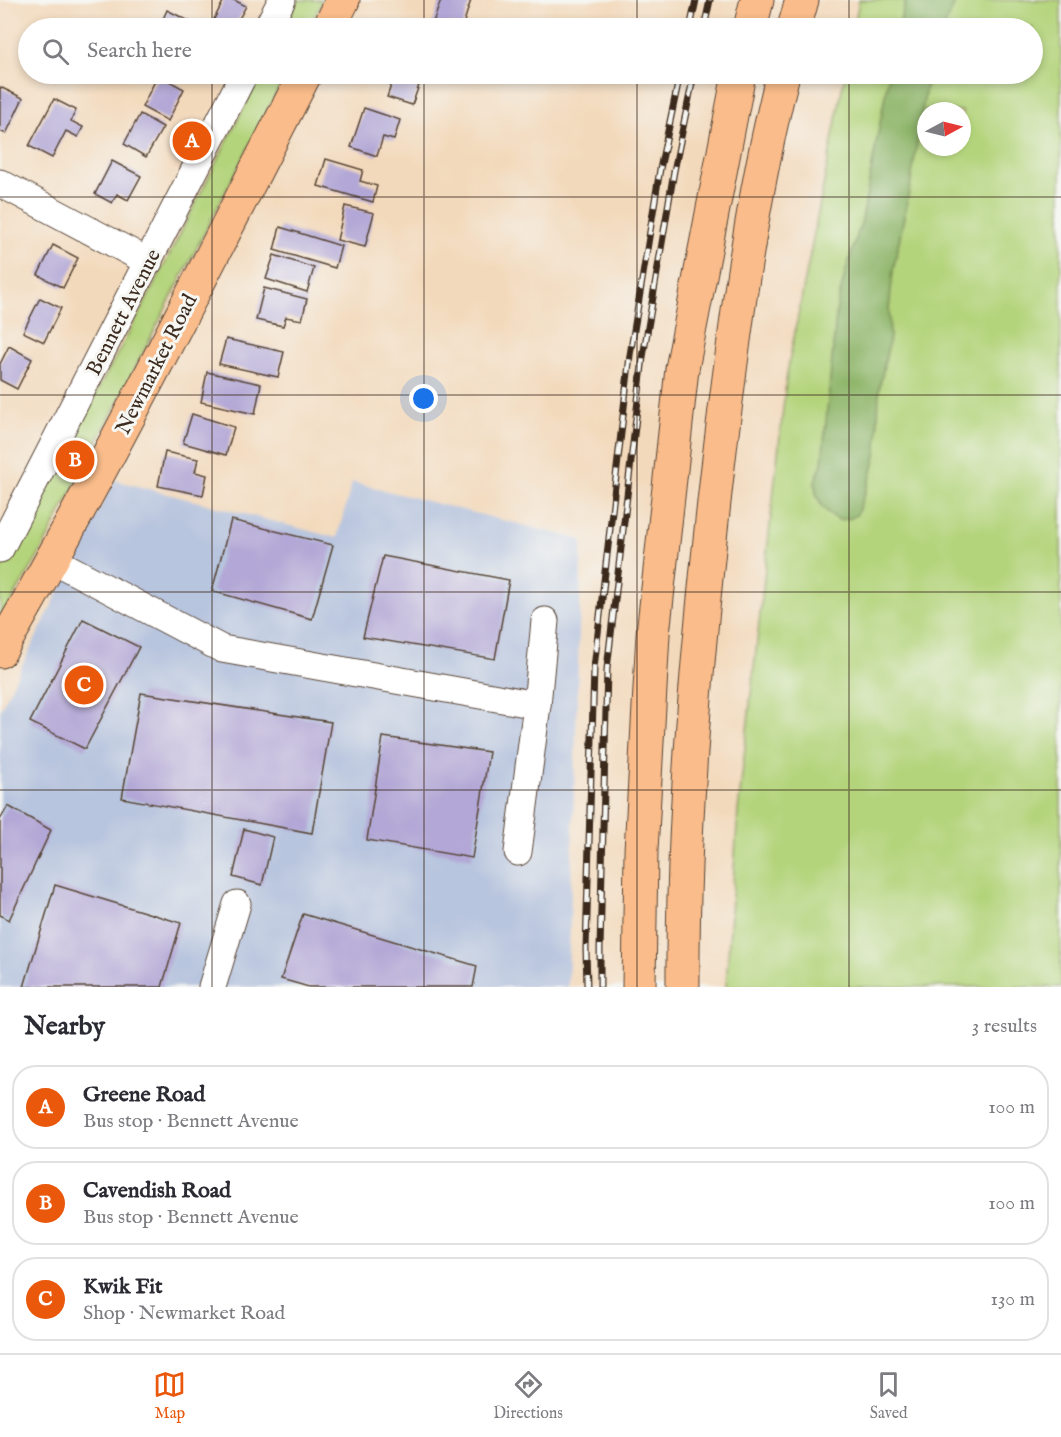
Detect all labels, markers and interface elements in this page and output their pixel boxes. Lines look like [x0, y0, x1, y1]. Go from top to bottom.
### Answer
search box [18, 18, 1043, 84]
icon: search [39, 35, 72, 68]
text: Search here [87, 37, 192, 65]
north arrow [917, 102, 971, 156]
pin: A [172, 118, 212, 164]
street label: Bennett Avenue [81, 244, 168, 381]
street label: Newmarket Road [110, 289, 205, 439]
your location [409, 384, 438, 413]
pin: B [56, 438, 94, 482]
pin: C [64, 662, 104, 708]
text: Nearby [24, 1010, 105, 1043]
text: 3 results [972, 1014, 1037, 1039]
text: Greene Road [83, 1081, 205, 1109]
text: A [39, 1095, 52, 1120]
text: 100 m [988, 1095, 1035, 1120]
text: Bus stop · Bennett Avenue [83, 1109, 299, 1134]
text: Cavendish Road [83, 1177, 231, 1205]
text: B [39, 1191, 52, 1216]
text: 100 m [988, 1191, 1035, 1216]
text: Bus stop · Bennett Avenue [83, 1205, 299, 1230]
text: Kwik Fit [83, 1273, 163, 1301]
text: C [38, 1287, 53, 1312]
text: 130 m [990, 1287, 1035, 1312]
text: Shop · Newmarket Road [83, 1301, 285, 1326]
tab: Map [153, 1368, 186, 1424]
tab: Directions [493, 1368, 563, 1424]
tab: Saved [870, 1368, 908, 1424]

